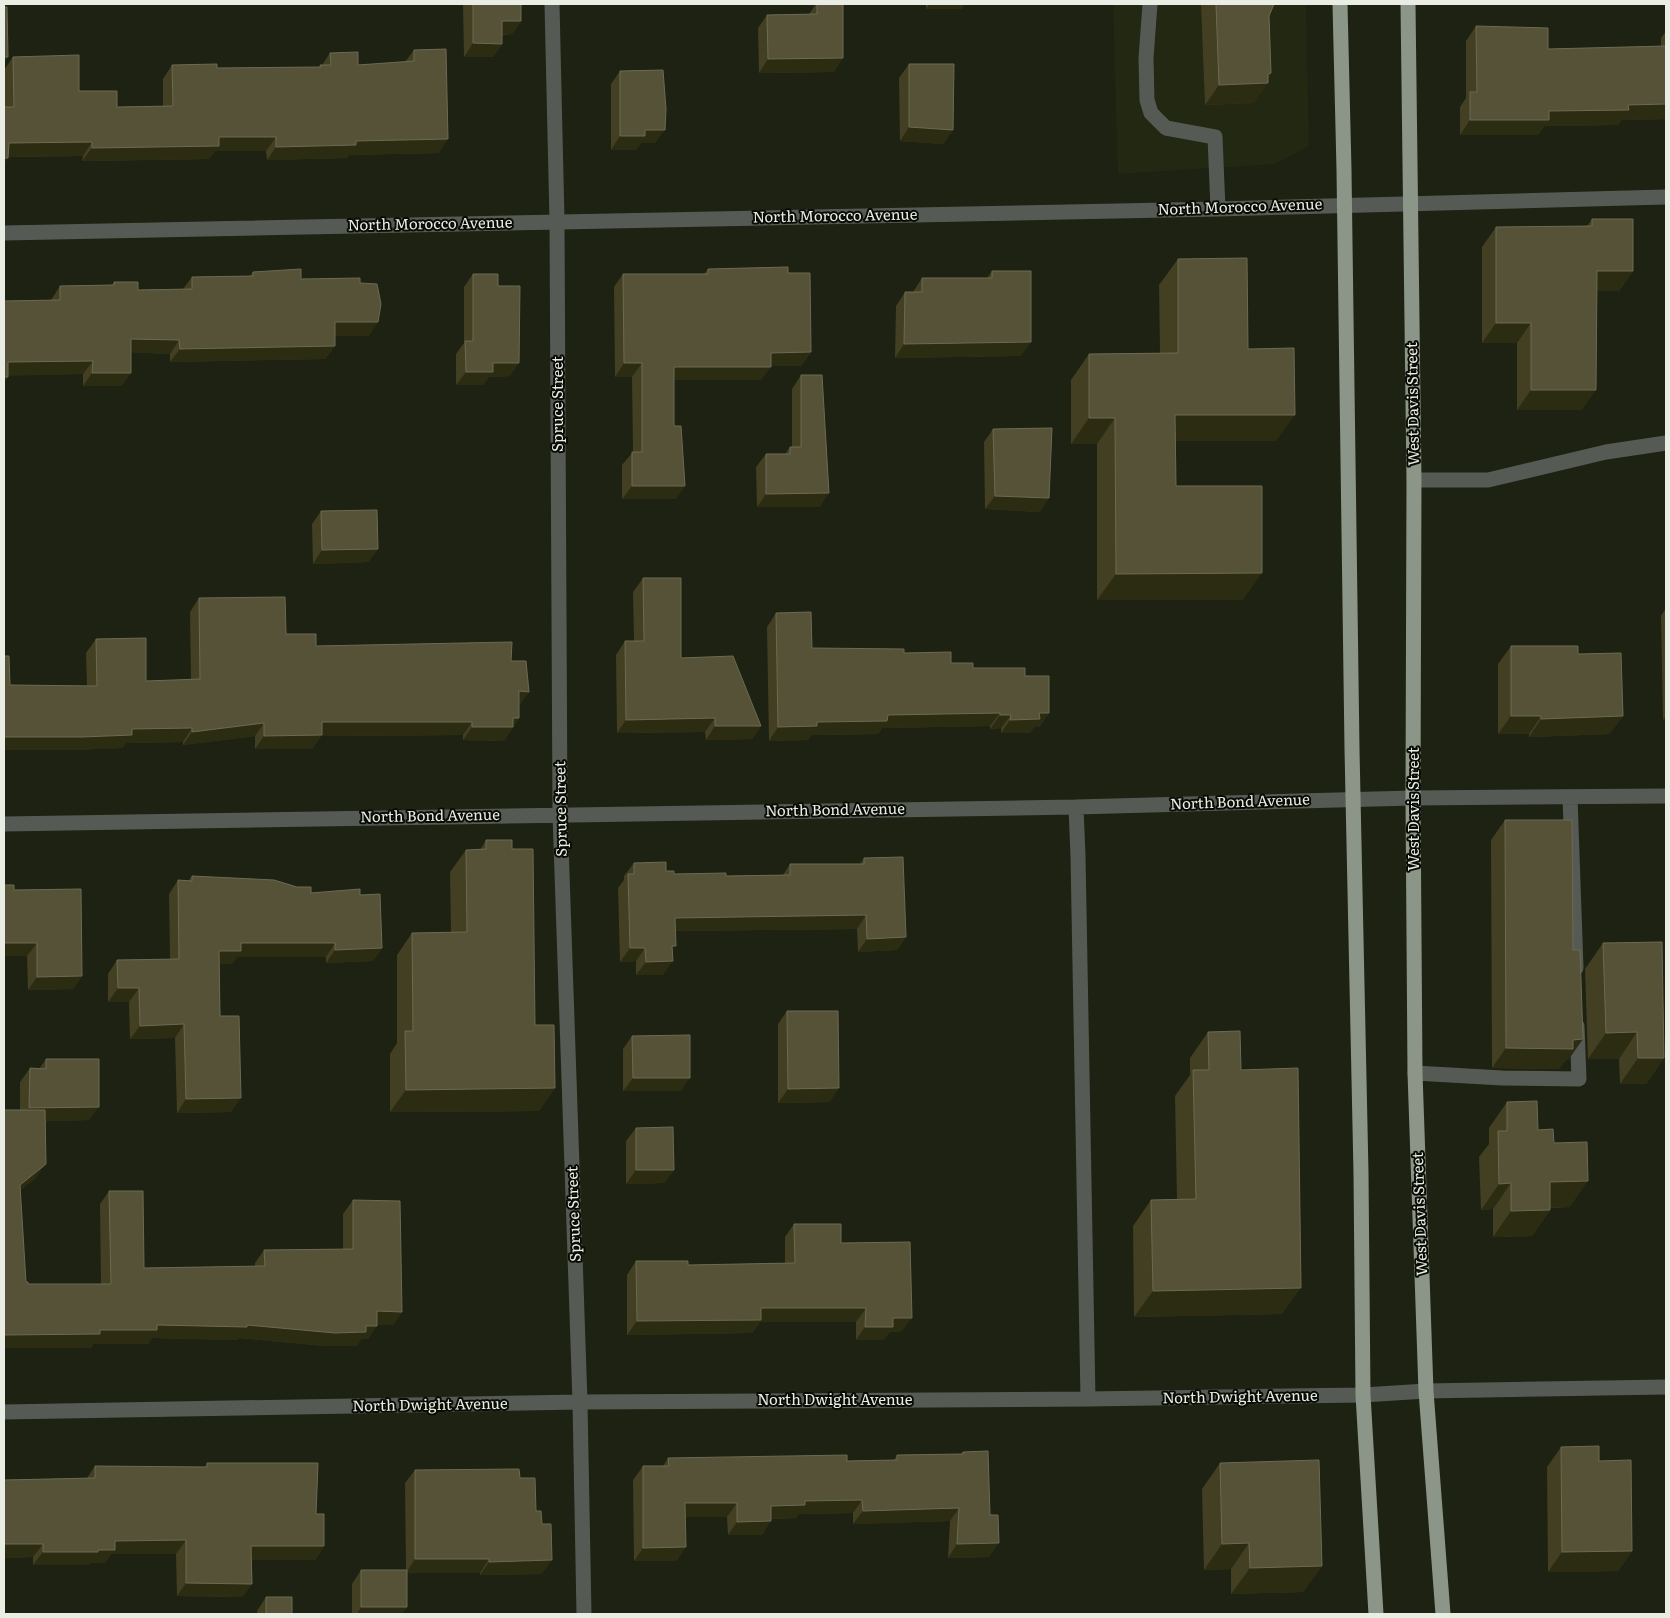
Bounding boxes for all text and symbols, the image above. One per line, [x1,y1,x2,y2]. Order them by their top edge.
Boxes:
street label: North Morocco Avenue [1157,191,1323,220]
street label: North Morocco Avenue [752,202,918,227]
street label: North Morocco Avenue [347,210,513,235]
street label: West Davis Street [1399,342,1424,466]
street label: Spruce Street [545,356,568,452]
street label: West Davis Street [1401,747,1424,871]
street label: Spruce Street [547,761,572,857]
street label: North Bond Avenue [1170,787,1310,814]
street label: North Bond Avenue [765,796,905,821]
street label: North Bond Avenue [360,802,500,827]
street label: West Davis Street [1405,1152,1432,1276]
street label: Spruce Street [559,1166,586,1262]
street label: North Dwight Avenue [1162,1383,1318,1408]
street label: North Dwight Avenue [757,1387,913,1410]
street label: North Dwight Avenue [352,1391,508,1416]

